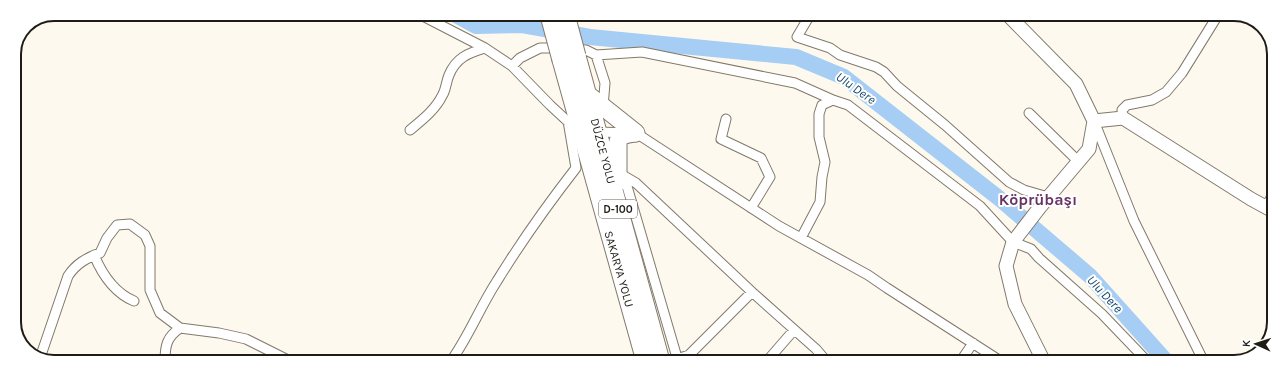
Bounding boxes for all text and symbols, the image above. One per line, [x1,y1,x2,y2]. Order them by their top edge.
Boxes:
water label: Ulu Dere [833,69,879,107]
street label: DÜZCE YOLU [588,117,618,185]
district label: Köprübaşı [999,190,1077,209]
road number: D-100 [599,200,637,218]
street label: SAKARYA YOLU [601,229,637,309]
water label: Ulu Dere [1084,272,1126,316]
north arrow [1236,324,1276,364]
text: K [1240,339,1253,347]

